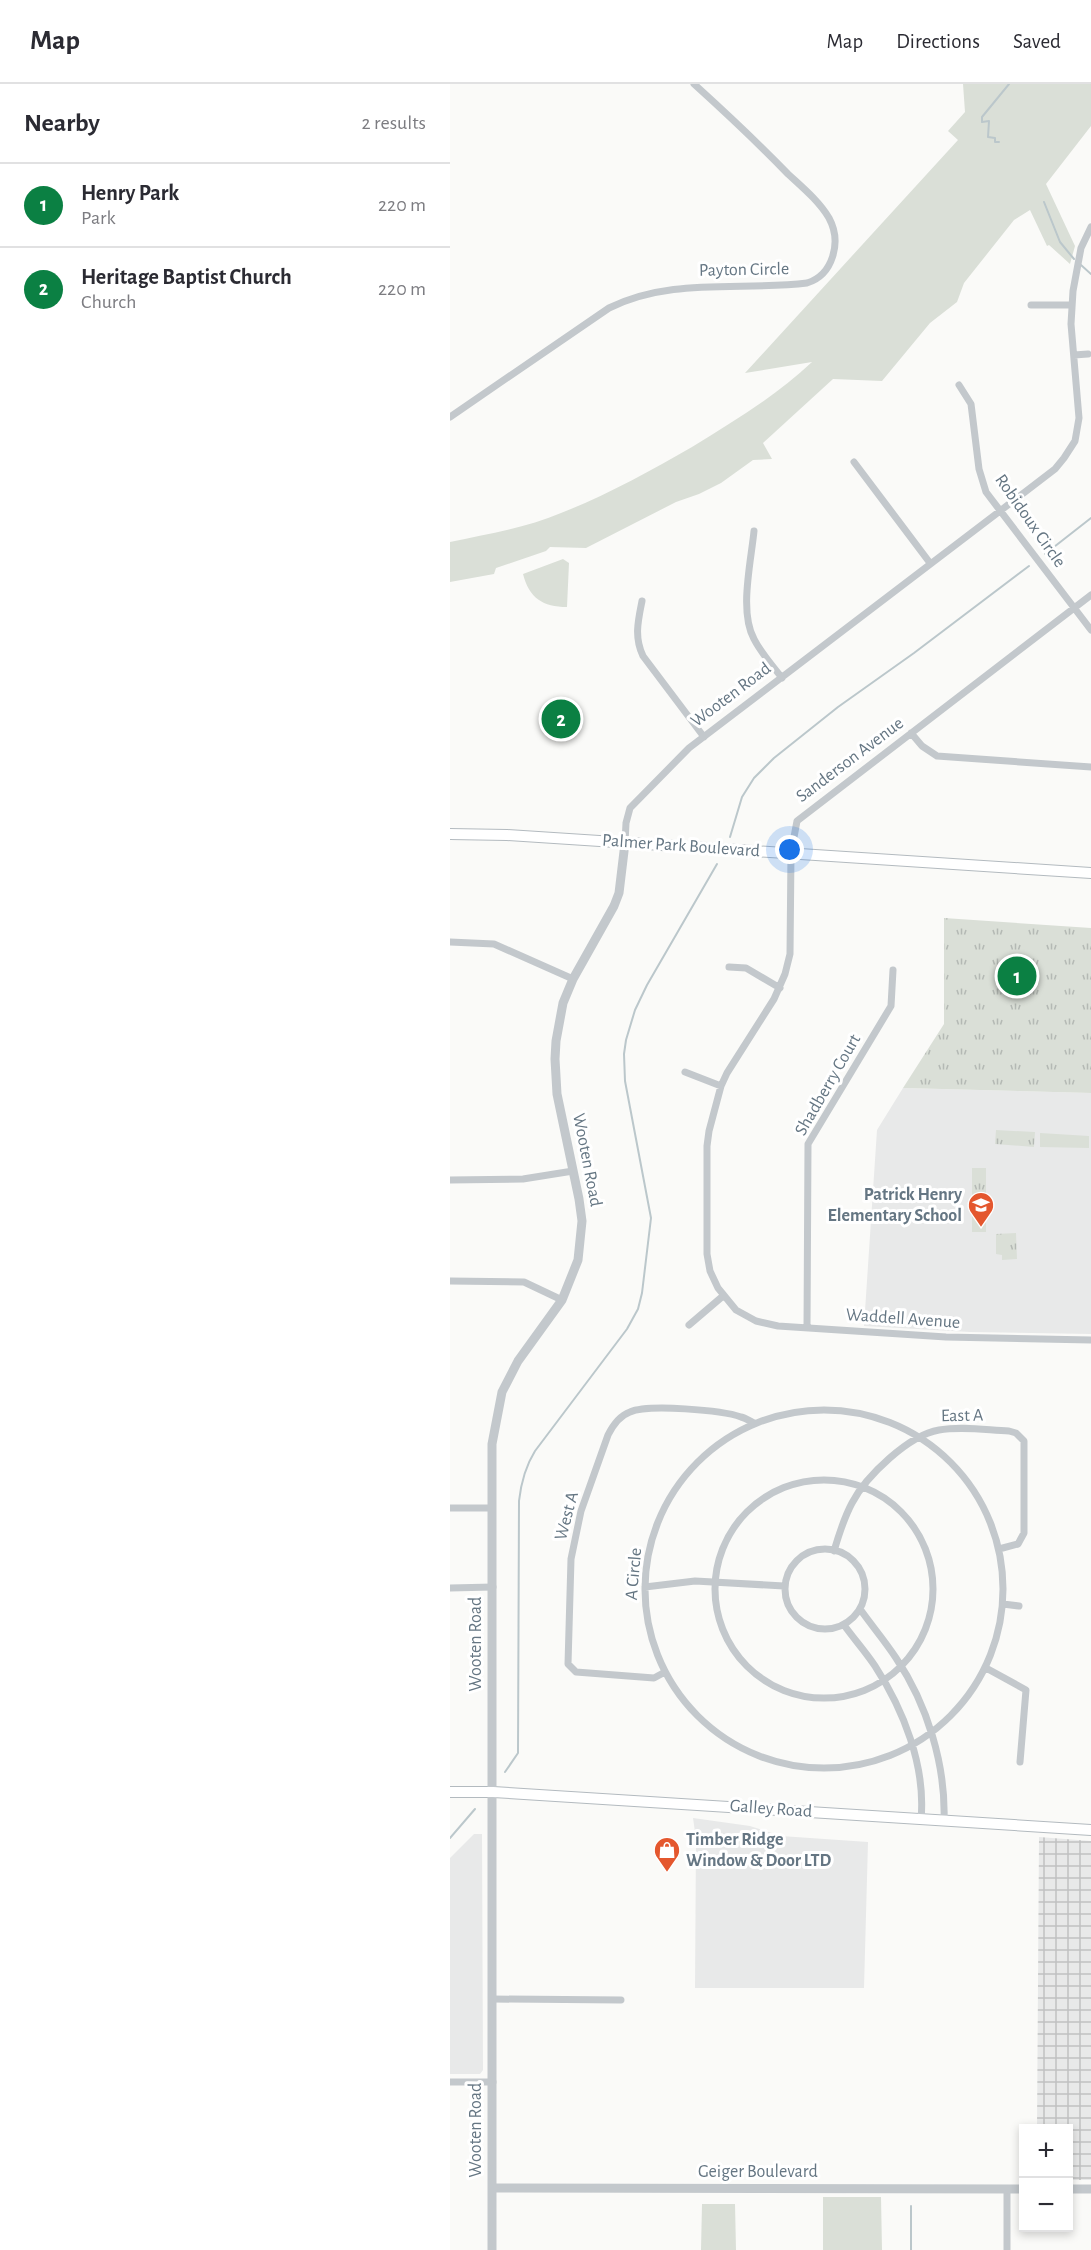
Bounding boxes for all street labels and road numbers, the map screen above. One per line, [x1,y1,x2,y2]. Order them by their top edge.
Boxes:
street label: Payton Circle [699,260,789,280]
street label: Robidoux Circle [991,471,1069,571]
street label: Wooten Road [688,659,774,731]
street label: Sanderson Avenue [793,714,907,806]
street label: Palmer Park Boulevard [602,832,760,860]
street label: Shadberry Court [792,1031,864,1139]
street label: Wooten Road [569,1112,605,1208]
street label: Waddell Avenue [845,1306,961,1332]
street label: East A [941,1407,984,1425]
street label: West A [552,1489,582,1542]
street label: A Circle [623,1547,645,1601]
street label: Wooten Road [467,1597,485,1691]
street label: Galley Road [729,1797,813,1821]
street label: Wooten Road [467,2083,485,2177]
street label: Geiger Boulevard [698,2163,818,2181]

